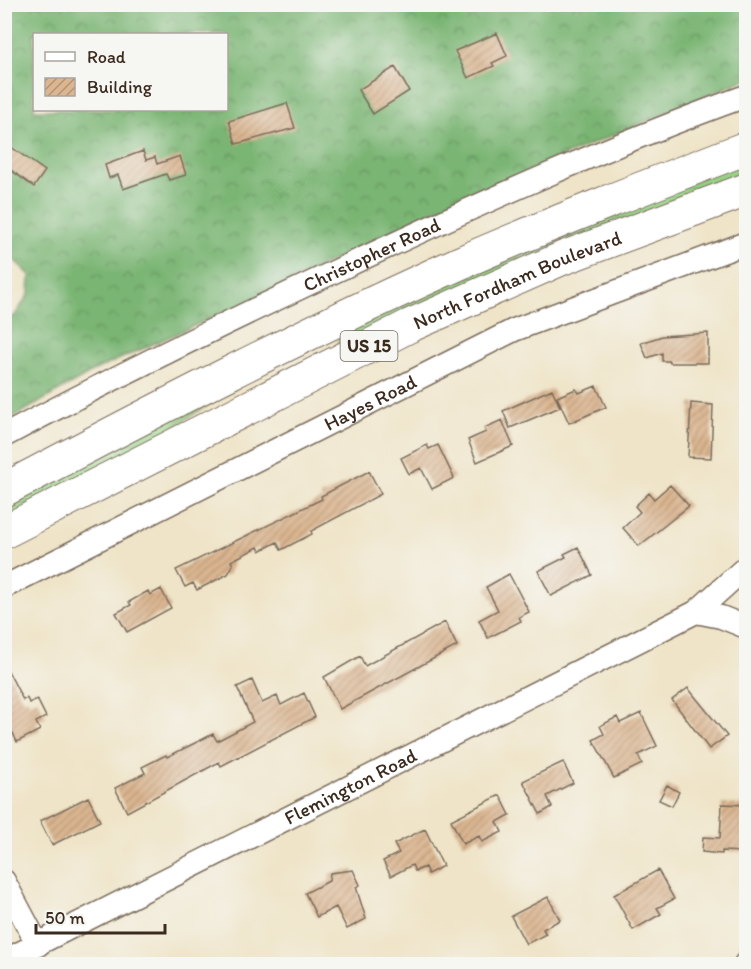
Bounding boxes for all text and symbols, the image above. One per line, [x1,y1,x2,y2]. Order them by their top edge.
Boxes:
legend [33,33,228,111]
text: Road [87,46,126,68]
text: Building [87,76,153,98]
street label: Christopher Road [299,212,444,297]
street label: North Fordham Boulevard [409,225,625,335]
road number: US 15 [340,331,398,361]
street label: Hayes Road [320,369,420,436]
street label: Flemington Road [280,743,421,830]
scale bar [36,897,165,935]
text: 50 m [45,907,85,929]

